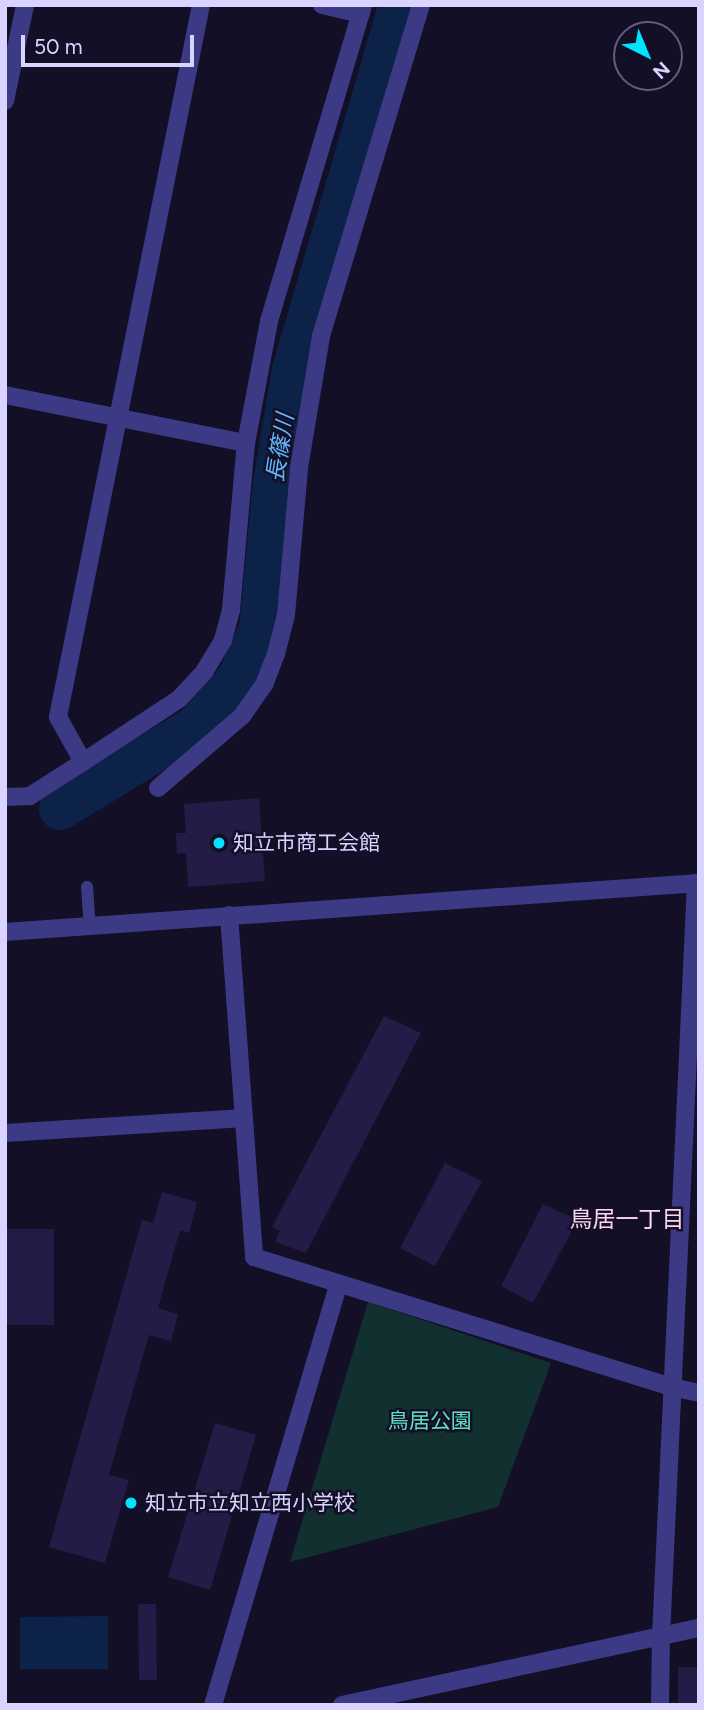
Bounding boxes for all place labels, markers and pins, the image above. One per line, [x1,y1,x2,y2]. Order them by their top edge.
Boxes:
place label: 知立市商工会館 [233,830,380,856]
marker: 知立市商工会館 [211,835,227,851]
place label: 知立市立知立西小学校 [145,1490,355,1516]
marker: 知立市立知立西小学校 [123,1495,139,1511]

